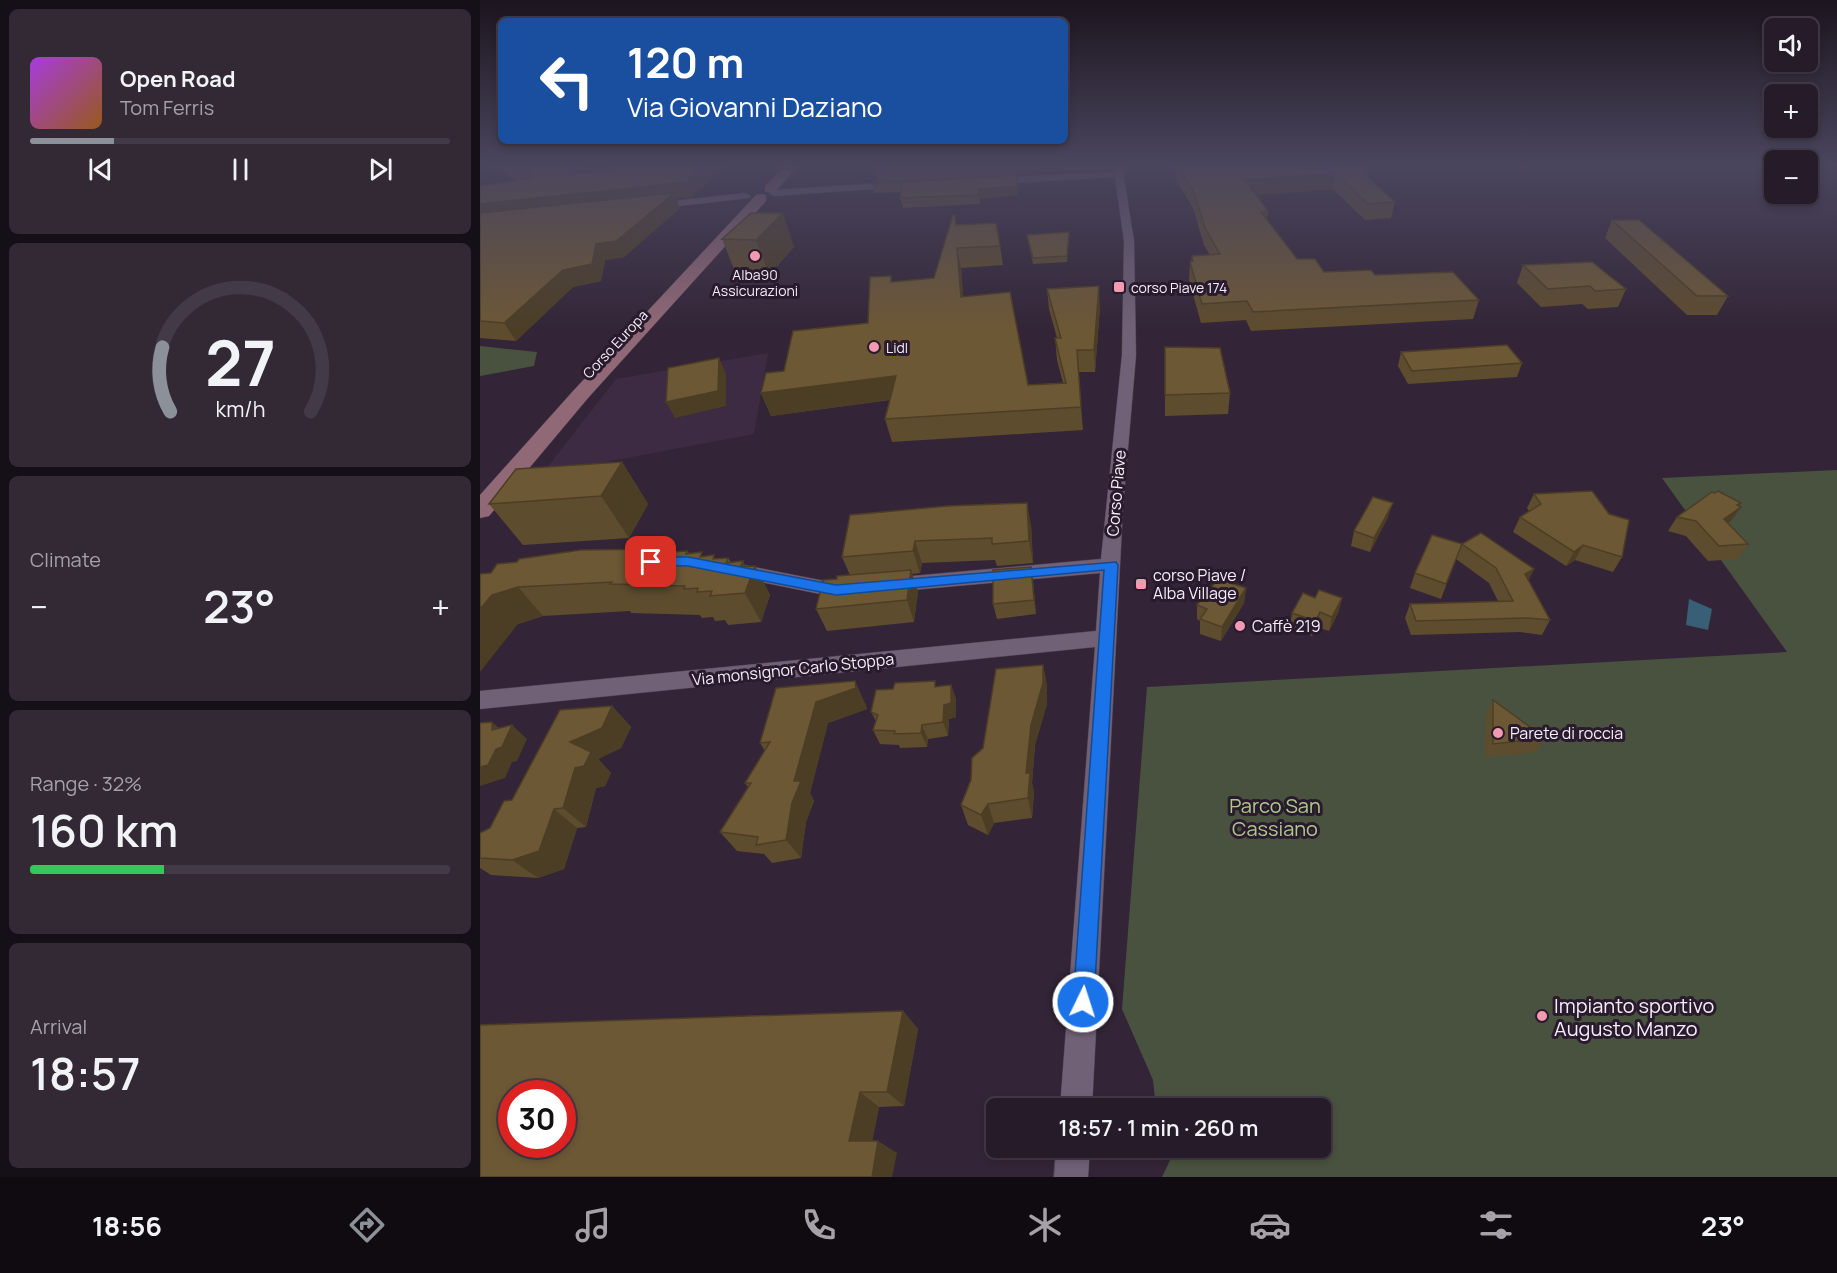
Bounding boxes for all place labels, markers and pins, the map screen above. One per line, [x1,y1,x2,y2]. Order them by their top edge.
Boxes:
marker: Alba90 Assicurazioni [748,249,762,263]
place label: Alba90 Assicurazioni [712,265,798,300]
place label: corso Piave 174 [1131,278,1227,297]
marker: corso Piave 174 [1112,280,1126,294]
place label: Lidl [886,338,908,357]
marker: Lidl [867,340,881,354]
pin [625,536,676,587]
place label: corso Piave / Alba Village [1153,564,1246,604]
marker: corso Piave / Alba Village [1134,577,1148,591]
place label: Caffè 219 [1252,615,1321,637]
marker: Caffè 219 [1233,619,1247,633]
place label: Parete di roccia [1510,722,1623,744]
marker: Parete di roccia [1491,726,1505,740]
place label: Impianto sportivo Augusto Manzo [1554,992,1714,1042]
marker: Impianto sportivo Augusto Manzo [1535,1009,1549,1023]

